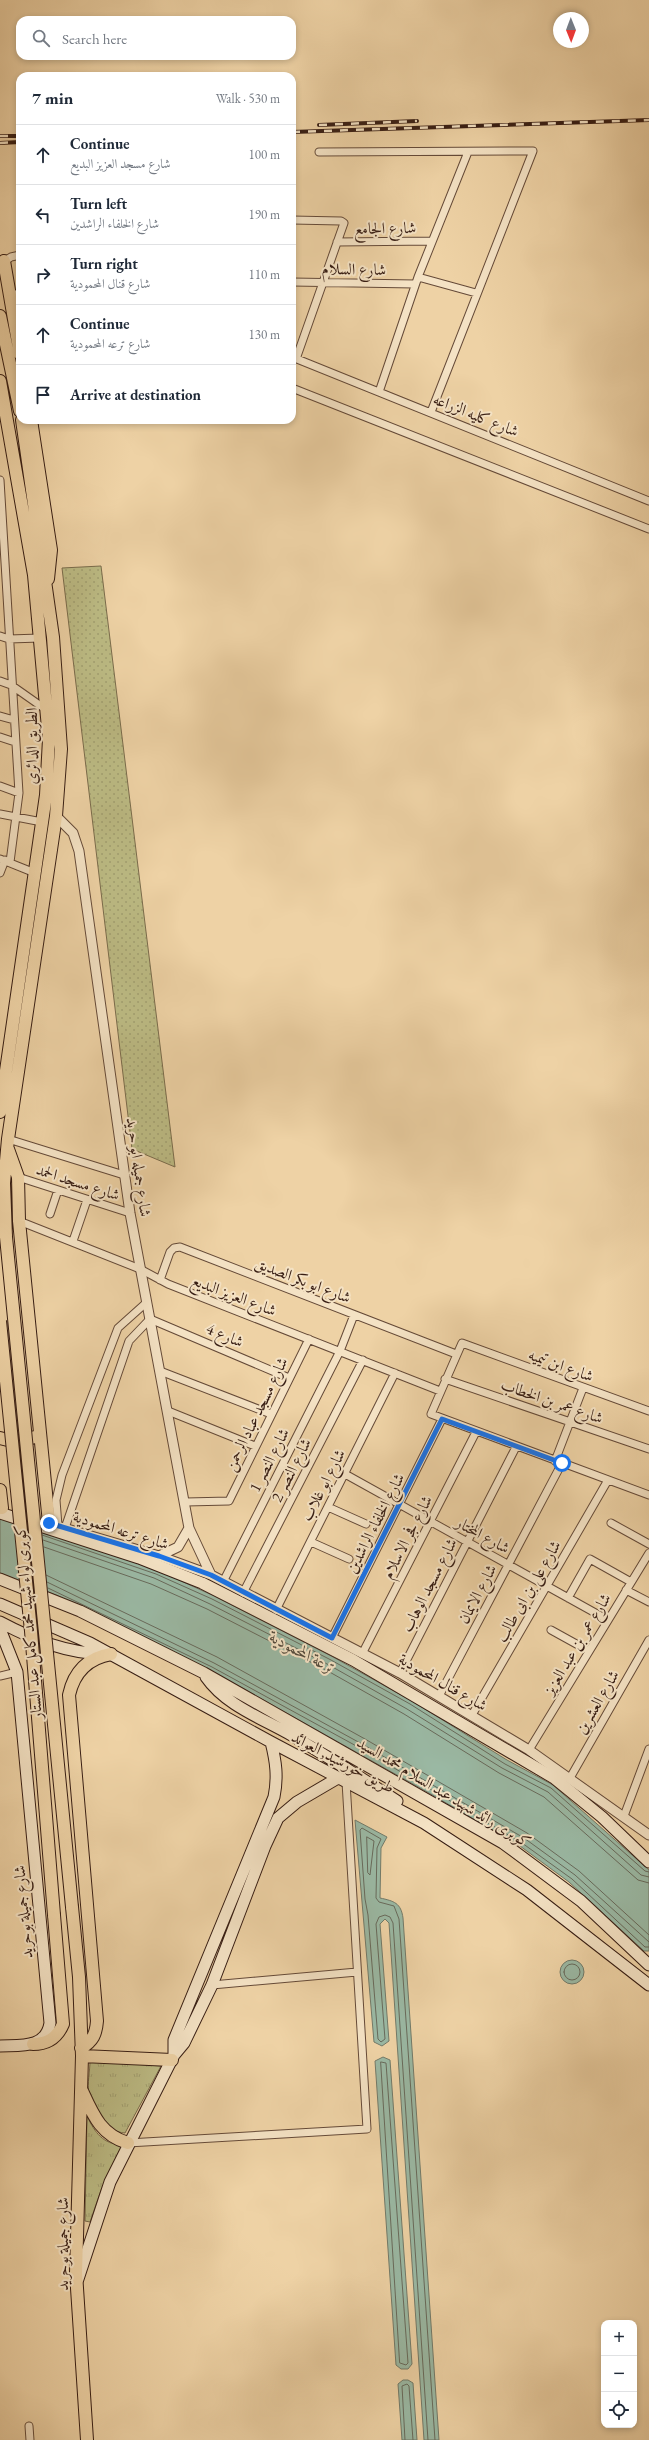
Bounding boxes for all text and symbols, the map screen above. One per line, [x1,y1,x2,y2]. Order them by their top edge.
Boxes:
north arrow [553,12,589,48]
search box [16,16,296,60]
icon: search [30,27,52,49]
text: Search here [62,29,127,48]
text: 7 min [32,87,73,109]
text: Walk · 530 m [216,90,280,107]
text: Continue [70,134,130,153]
icon: ahead [32,144,54,166]
text: 100 m [249,146,280,163]
text: شارع مسجد العزيز البديع [70,155,171,172]
text: Turn left [70,194,127,213]
icon: left [32,204,54,226]
text: 190 m [249,206,280,223]
text: شارع الخلفاء الراشدين [70,215,159,232]
street label: شارع الجامع [354,217,416,244]
text: Turn right [70,254,138,273]
street label: شارع السلام [321,258,386,284]
icon: right [32,264,54,286]
text: 110 m [249,266,280,283]
text: شارع قنال المحمودية [70,275,150,292]
text: Continue [70,314,130,333]
icon: ahead [32,324,54,346]
text: 130 m [249,326,280,343]
text: شارع ترعه المحمودية [70,335,150,352]
icon: arrive [32,384,54,406]
text: Arrive at destination [70,385,201,404]
street label: شارع كليه الزراعه [429,388,522,444]
street label: الطريق الدائري [21,707,44,785]
street label: شارع جميله ابو حريد [119,1116,156,1219]
street label: شارع مسجد الحمد [32,1159,123,1208]
street label: شارع ابو بكر الصديق [251,1252,354,1311]
street label: شارع العزيز البديع [187,1269,279,1325]
street label: شارع 4 [202,1318,247,1355]
street label: شارع ابن تيميه [525,1344,596,1389]
street label: شارع مسجد عباد الرحمن [219,1354,295,1476]
street label: شارع عمر بن الخطاب [497,1374,606,1431]
street label: شارع النصر 1 [244,1424,297,1497]
street label: شارع النصر 2 [266,1434,319,1507]
street label: شارع ابو غلاب [296,1445,353,1526]
route start [553,1454,571,1472]
street label: شارع الخلفاء الراشدين [341,1469,412,1578]
street label: شارع فجر الاسلام [377,1492,441,1584]
street label: شارع ترعه المحمودية [70,1505,171,1557]
street label: شارع المختار [449,1511,514,1561]
route end [40,1514,58,1532]
street label: كوبرى لواء شهيد محمد كامل عبد الستار [9,1524,48,1722]
street label: شارع مسجد الوهاب [396,1534,464,1637]
street label: شارع على بن ابى طالب [490,1536,568,1647]
street label: شارع الايمان [453,1561,504,1629]
street label: شارع عمر بن عبد العزيز [537,1589,618,1702]
water label: ترعة المحمودية [264,1624,340,1679]
street label: شارع قنال المحمودية [393,1648,491,1718]
street label: شارع العشرين [570,1666,626,1739]
street label: طريق خورشيد, العوائد [288,1726,398,1798]
street label: كوبرى رائد شهيد عبد السلام محمد السيد [351,1732,535,1856]
street label: شارع جميلة بوحريد [8,1864,41,1960]
street label: شارع جميلة بوحريد [52,2197,76,2291]
map controls [601,2320,637,2428]
button: + [601,2320,637,2356]
button: − [601,2356,637,2392]
button: locate [601,2392,637,2428]

